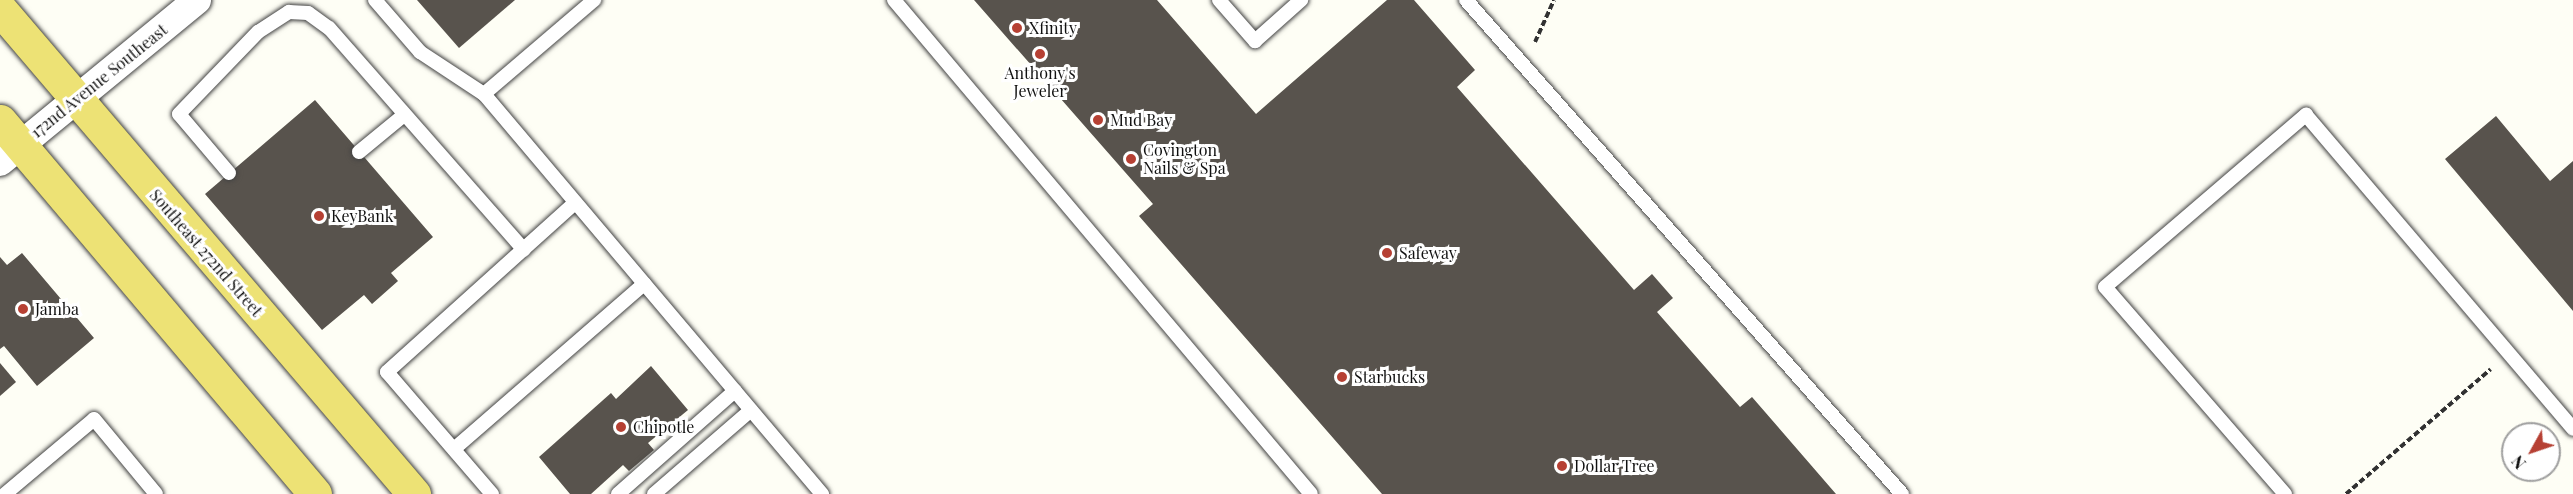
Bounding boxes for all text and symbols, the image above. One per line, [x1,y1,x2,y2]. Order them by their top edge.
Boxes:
place label: Xfinity [1029,18,1077,38]
street label: 172nd Avenue Southeast [27,20,171,142]
marker: Xfinity [1010,21,1024,35]
marker: Anthony's Jeweler [1033,47,1047,61]
place label: Anthony's Jeweler [1004,63,1076,101]
place label: Mud Bay [1110,110,1172,130]
marker: Mud Bay [1091,113,1105,127]
place label: Covington Nails & Spa [1143,140,1226,178]
marker: Covington Nails & Spa [1124,152,1138,166]
street label: Southeast 272nd Street [146,185,266,321]
place label: KeyBank [331,206,394,226]
marker: KeyBank [312,209,326,223]
place label: Safeway [1399,243,1457,263]
marker: Safeway [1380,246,1394,260]
place label: Jamba [35,299,79,319]
marker: Jamba [16,302,30,316]
place label: Starbucks [1354,367,1425,387]
marker: Starbucks [1335,370,1349,384]
place label: Chipotle [633,417,694,437]
marker: Chipotle [614,420,628,434]
north arrow [2501,422,2561,482]
text: N [2507,451,2530,474]
place label: Dollar Tree [1574,456,1655,476]
marker: Dollar Tree [1555,459,1569,473]

